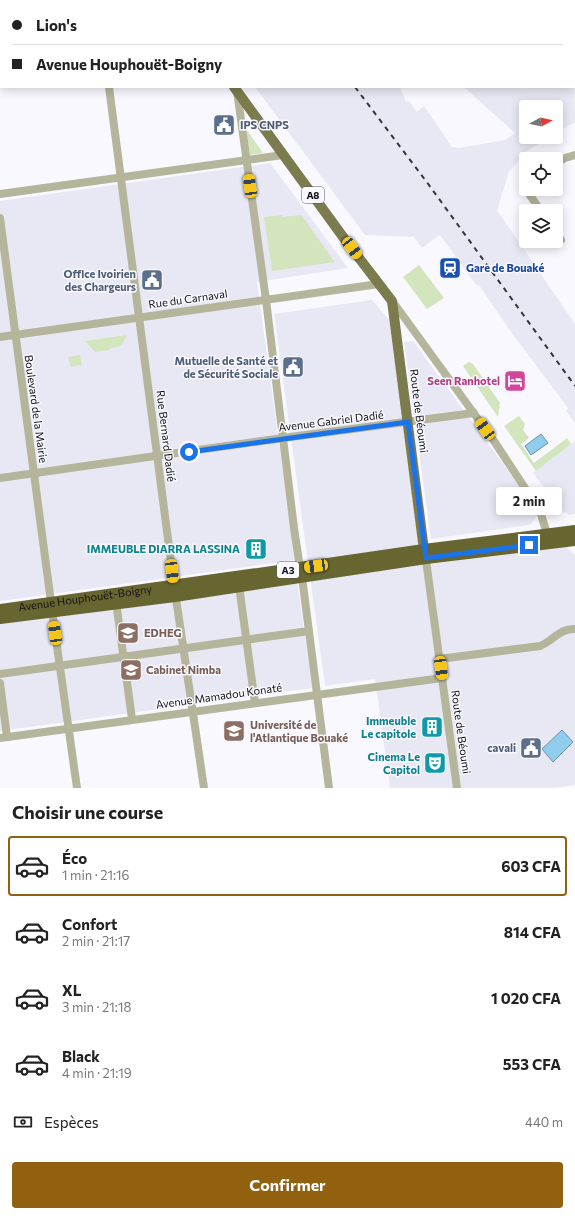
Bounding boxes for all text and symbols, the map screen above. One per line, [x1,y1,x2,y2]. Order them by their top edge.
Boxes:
text: Lion's [36,16,77,34]
text: Avenue Houphouët-Boigny [36,55,222,73]
north arrow [519,100,563,144]
map controls [519,100,563,248]
public building icon: IPS CNPS [211,112,237,138]
place label: IPS CNPS [240,118,289,131]
button: locate [519,152,563,196]
car [242,173,258,199]
road number: A8 [302,187,324,203]
button: layers [519,204,563,248]
car [340,235,364,261]
station icon: Gare de Bouaké [437,255,463,281]
place label: Gare de Bouaké [466,261,544,274]
place label: Office Ivoirien des Chargeurs [63,267,136,293]
public building icon: Office Ivoirien des Chargeurs [139,267,165,293]
street label: Rue du Carnaval [148,287,228,310]
street label: Boulevard de la Mairie [22,354,51,464]
place label: Mutuelle de Santé et de Sécurité Sociale [175,354,278,380]
public building icon: Mutuelle de Santé et de Sécurité Sociale [280,354,306,380]
street label: Route de Béoumi [408,368,431,454]
hotel icon: Seen Ranhotel [502,368,528,394]
place label: Seen Ranhotel [427,374,500,387]
street label: Rue Bernard Dadié [154,389,179,483]
street label: Avenue Gabriel Dadié [278,408,384,433]
car [473,416,497,442]
route start [180,443,198,461]
callout: 2 min [496,487,562,515]
text: 2 min [513,493,545,509]
building icon: IMMEUBLE DIARRA LASSINA [243,536,269,562]
route end [520,536,538,554]
place label: IMMEUBLE DIARRA LASSINA [87,542,240,555]
car [165,558,179,584]
car [303,558,329,574]
road number: A3 [277,562,299,578]
street label: Avenue Houphouët-Boigny [18,582,153,613]
car [47,620,63,646]
school or university icon: EDHEG [115,620,141,646]
place label: EDHEG [144,626,181,639]
car [433,655,449,681]
school or university icon: Cabinet Nimba [118,657,144,683]
place label: Cabinet Nimba [146,663,221,676]
street label: Avenue Mamadou Konaté [155,680,283,711]
street label: Route de Béoumi [449,689,474,775]
place label: Immeuble Le capitole [361,714,416,740]
building icon: Immeuble Le capitole [419,714,445,740]
school or university icon: Université de l'Atlantique Bouaké [221,718,247,744]
place label: Université de l'Atlantique Bouaké [250,718,348,744]
public building icon: cavali [518,735,544,761]
place label: cavali [487,741,516,754]
place label: Cinema Le Capitol [368,750,420,776]
theatre icon: Cinema Le Capitol [422,750,448,776]
text: Choisir une course [12,801,163,823]
icon: car [14,848,50,884]
text: Éco [62,849,87,867]
text: 603 CFA [501,857,561,875]
text: 1 min · 21:16 [62,867,130,883]
icon: car [14,914,50,950]
text: Confort [62,915,117,933]
text: 814 CFA [504,923,561,941]
text: 2 min · 21:17 [62,933,130,949]
icon: car [14,980,50,1016]
text: XL [62,981,81,999]
text: 1 020 CFA [491,989,561,1007]
text: 3 min · 21:18 [62,999,131,1015]
icon: car [14,1046,50,1082]
text: Black [62,1047,100,1065]
text: 553 CFA [503,1055,561,1073]
text: 4 min · 21:19 [62,1065,132,1081]
icon: cash [12,1111,34,1133]
text: Espèces [44,1113,99,1131]
text: 440 m [525,1114,563,1130]
button: Confirmer [12,1162,563,1208]

